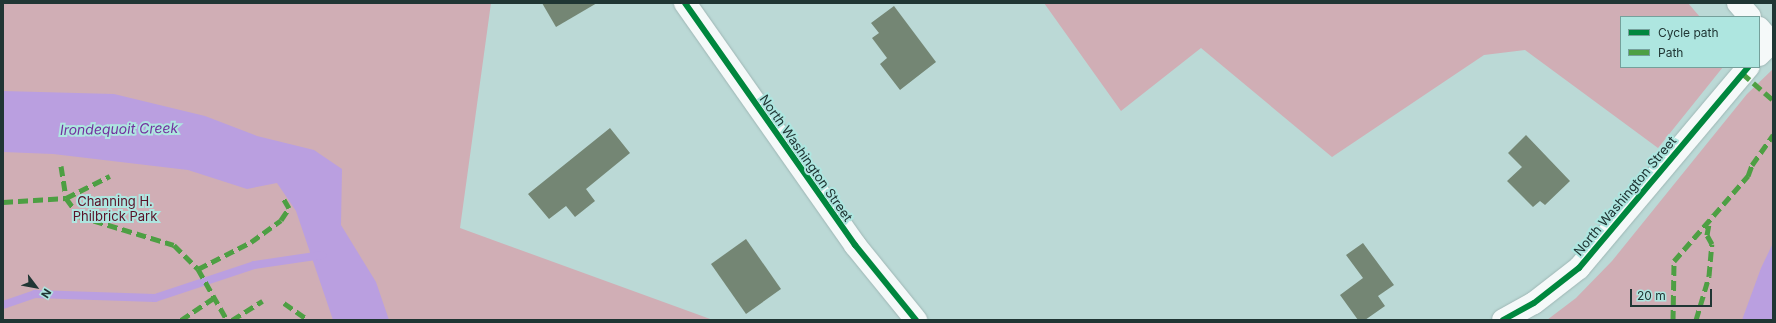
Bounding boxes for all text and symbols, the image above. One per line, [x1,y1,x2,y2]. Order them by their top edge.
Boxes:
legend [1620,16,1760,68]
text: Cycle path [1658,25,1719,40]
text: Path [1658,45,1683,60]
street label: North Washington Street [756,92,856,224]
water label: Irondequoit Creek [60,120,178,138]
street label: North Washington Street [1570,133,1680,259]
park label: Channing H. Philbrick Park [73,194,157,225]
north arrow [16,267,56,307]
scale bar [1632,281,1714,307]
text: N [38,286,54,301]
text: 20 m [1637,288,1666,303]

